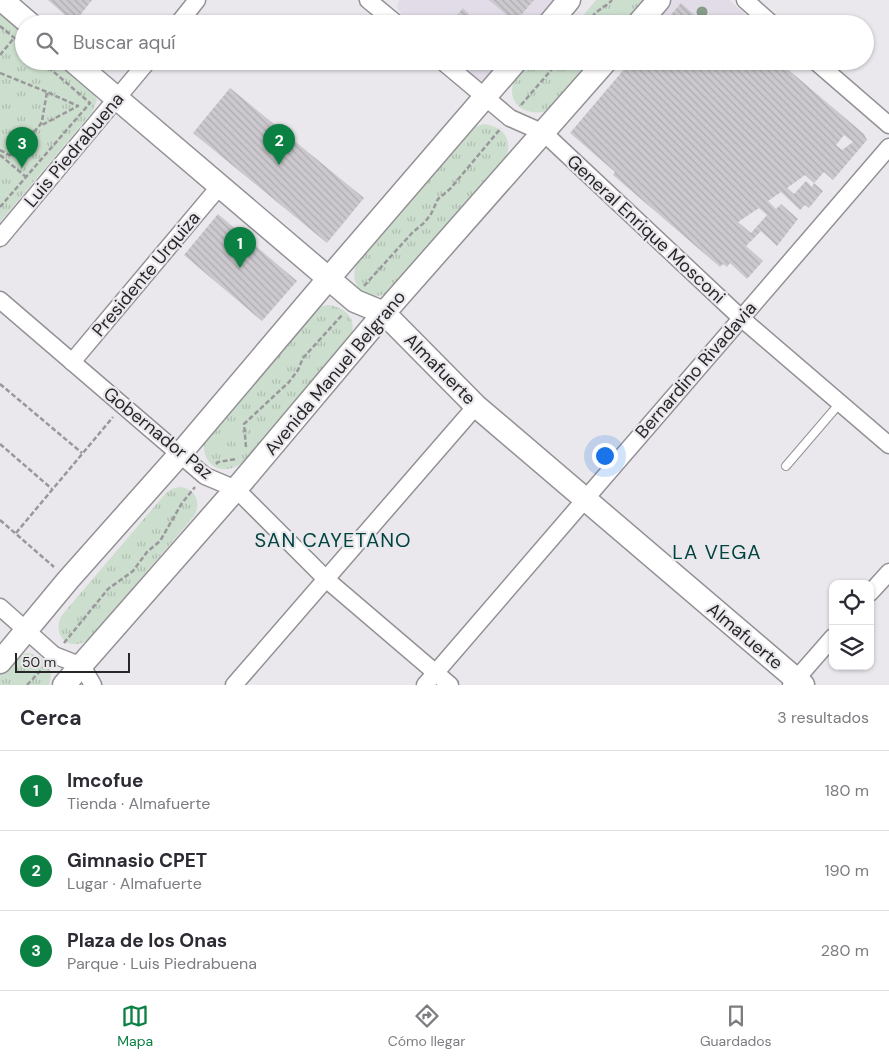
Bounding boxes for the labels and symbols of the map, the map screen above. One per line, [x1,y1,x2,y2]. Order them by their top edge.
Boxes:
street label: Luis Piedrabuena [19,88,129,212]
pin: 2 [263,124,295,165]
pin: 3 [6,127,38,168]
street label: General Enrique Mosconi [562,149,730,309]
street label: Presidente Urquiza [87,207,205,341]
pin: 1 [224,227,256,268]
street label: Avenida Manuel Belgrano [259,286,411,460]
street label: Bernardino Rivadavia [630,297,762,443]
street label: Almafuerte [399,328,481,410]
street label: Gobernador Paz [98,381,218,485]
your location [592,443,618,469]
district label: SAN CAYETANO [255,527,411,553]
district label: LA VEGA [672,539,762,565]
street label: Almafuerte [702,597,788,675]
scale bar [15,650,130,673]

